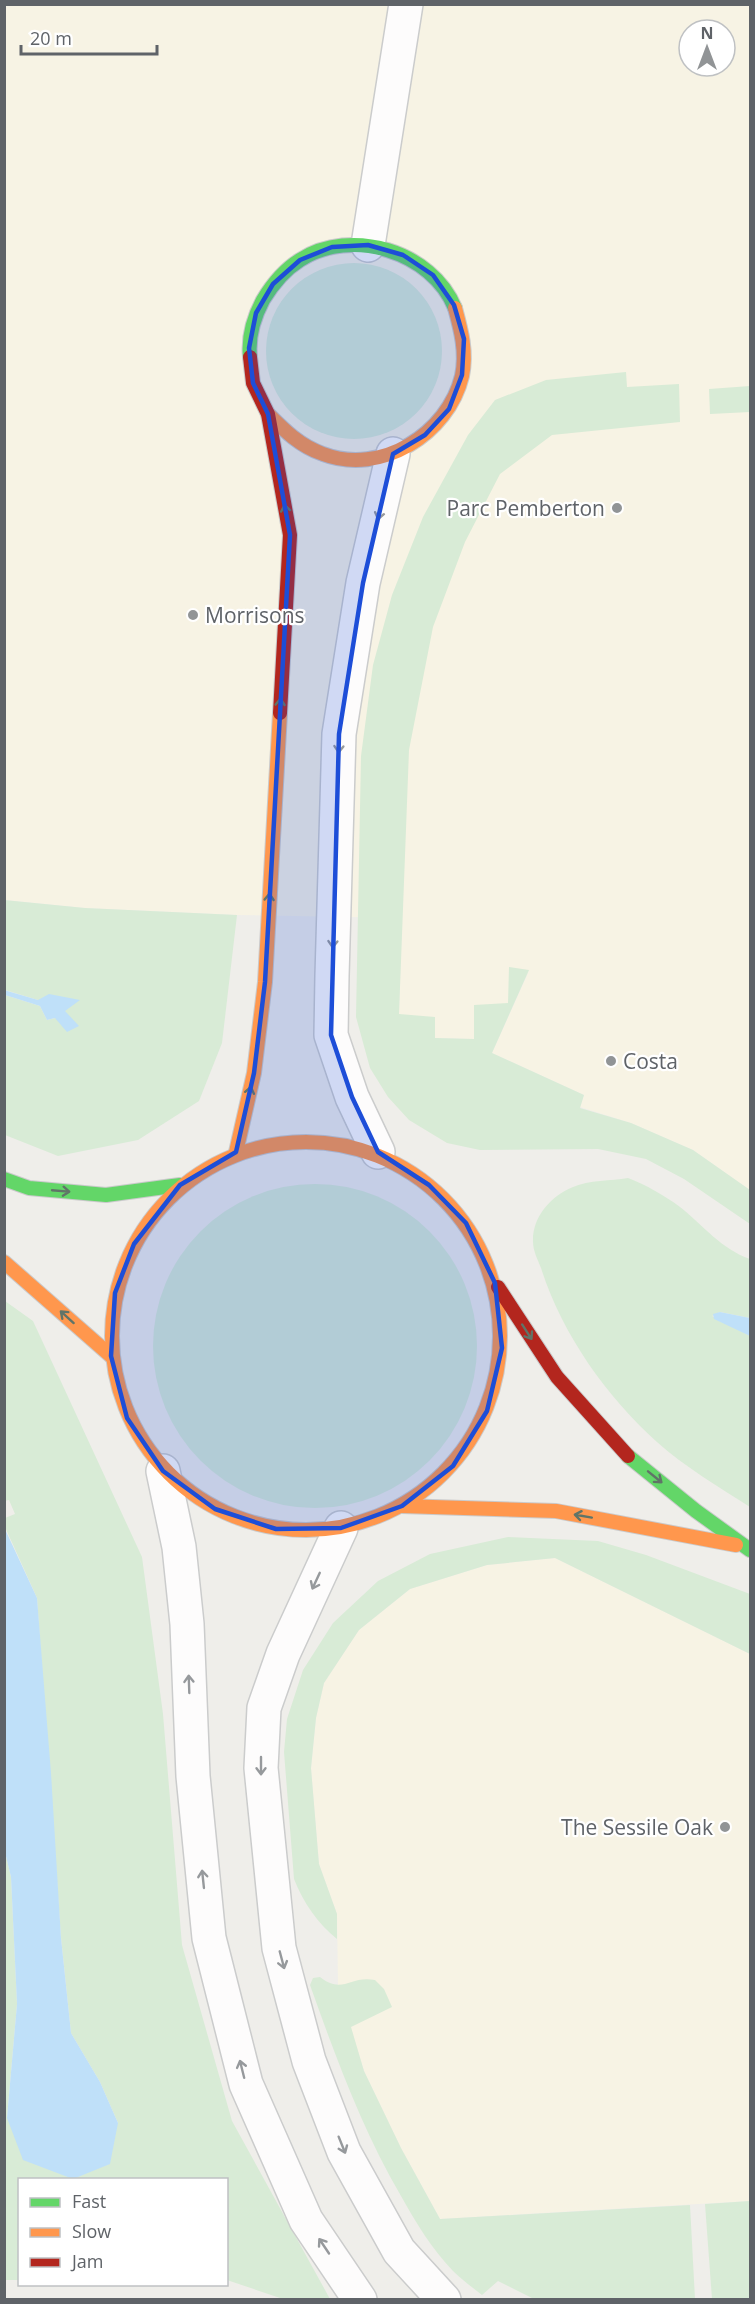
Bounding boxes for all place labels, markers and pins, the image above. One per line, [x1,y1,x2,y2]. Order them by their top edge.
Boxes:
place label: Parc Pemberton [447,494,605,522]
marker: Parc Pemberton [610,501,624,515]
place label: Morrisons [205,601,305,629]
marker: Morrisons [186,608,200,622]
place label: Costa [623,1047,678,1075]
marker: Costa [604,1054,618,1068]
place label: The Sessile Oak [561,1813,713,1841]
marker: The Sessile Oak [718,1820,732,1834]

